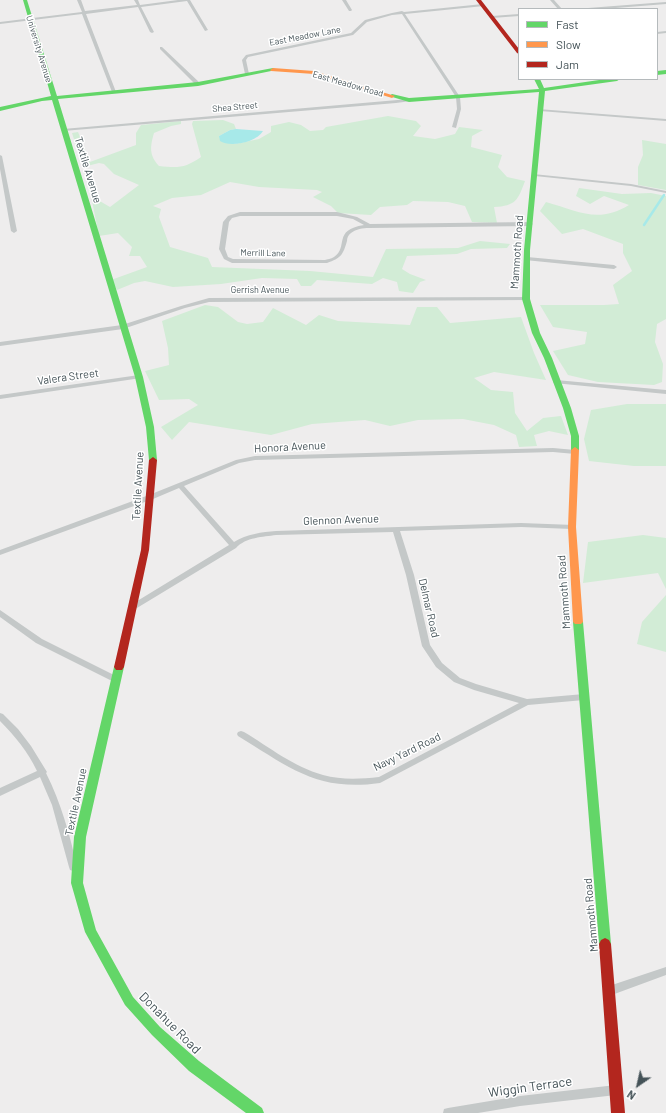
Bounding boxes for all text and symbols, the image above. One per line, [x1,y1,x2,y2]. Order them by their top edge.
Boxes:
legend [518,8,658,80]
street label: University Avenue [24,14,54,84]
text: Fast [556,17,579,31]
street label: East Meadow Lane [268,24,342,48]
text: Slow [556,37,581,51]
text: Jam [556,57,579,71]
street label: East Meadow Road [311,69,385,99]
street label: Shea Street [212,100,258,114]
street label: Textile Avenue [72,135,104,205]
street label: Mammoth Road [508,215,526,289]
street label: Merrill Lane [240,247,286,259]
street label: Gerrish Avenue [231,285,289,295]
street label: Valera Street [36,366,100,388]
street label: Honora Avenue [254,439,326,455]
street label: Textile Avenue [130,451,146,521]
street label: Glennon Avenue [303,512,379,528]
street label: Mammoth Road [555,555,573,629]
street label: Delmar Road [416,577,442,639]
street label: Navy Yard Road [371,730,443,774]
street label: Textile Avenue [62,767,90,837]
street label: Mammoth Road [581,878,601,952]
street label: Donahue Road [136,989,204,1057]
north arrow [618,1065,658,1105]
street label: Wiggin Terrace [487,1073,573,1101]
text: N [624,1088,638,1103]

